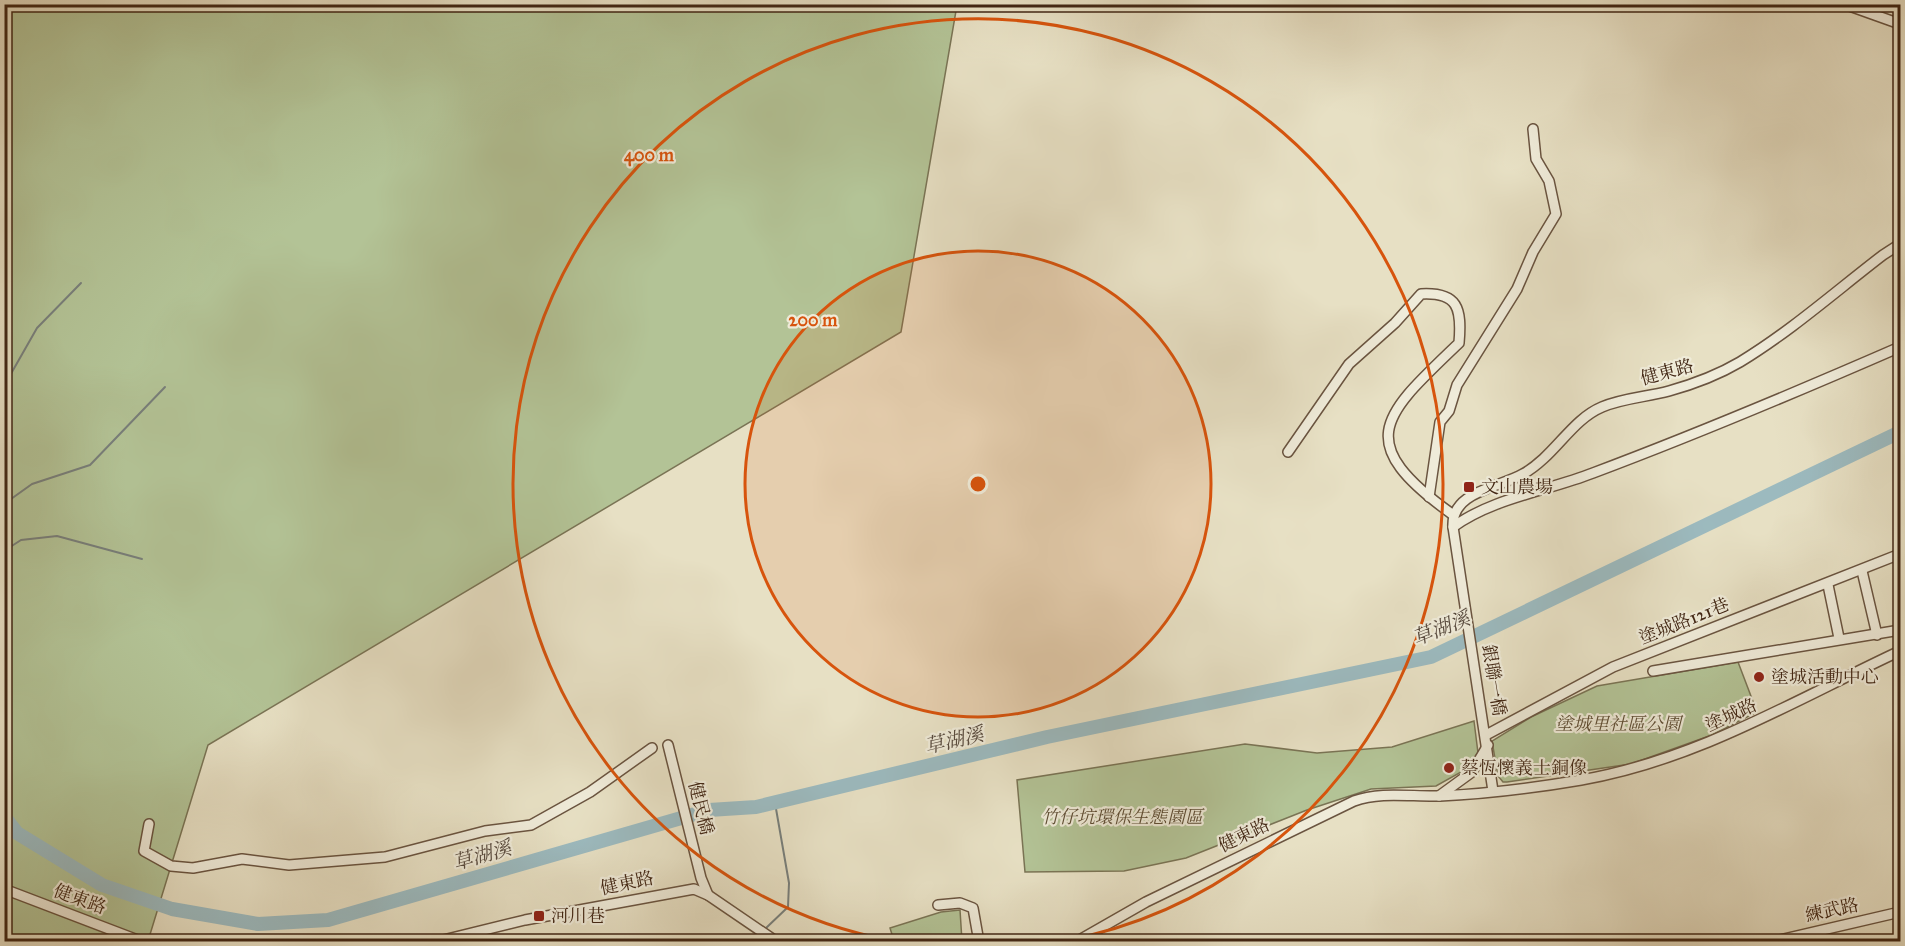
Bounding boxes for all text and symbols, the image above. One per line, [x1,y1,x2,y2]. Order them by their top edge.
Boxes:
text: 400 m [624,144,675,167]
text: 200 m [789,309,838,331]
street label: 健東路 [1638,354,1696,390]
centre of rings [968,474,988,494]
place label: 文山農場 [1481,476,1553,498]
marker: 文山農場 [1462,480,1476,494]
street label: 塗城路121巷 [1636,593,1732,649]
water label: 草湖溪 [1409,605,1475,650]
street label: 銀聯一橋 [1478,643,1510,717]
place label: 塗城活動中心 [1771,666,1879,688]
marker: 塗城活動中心 [1752,670,1766,684]
street label: 塗城路 [1702,694,1760,736]
park label: 塗城里社區公園 [1555,713,1684,735]
water label: 草湖溪 [922,721,988,758]
place label: 蔡恆懷義士銅像 [1461,757,1587,779]
marker: 蔡恆懷義士銅像 [1442,761,1456,775]
street label: 健民橋 [684,779,718,837]
park label: 竹仔坑環保生態園區 [1041,806,1205,828]
street label: 健東路 [1215,813,1273,857]
water label: 草湖溪 [450,835,516,875]
street label: 健東路 [598,867,656,899]
street label: 健東路 [51,879,109,919]
street label: 練武路 [1803,894,1861,926]
place label: 河川巷 [551,905,605,927]
marker: 河川巷 [532,909,546,923]

